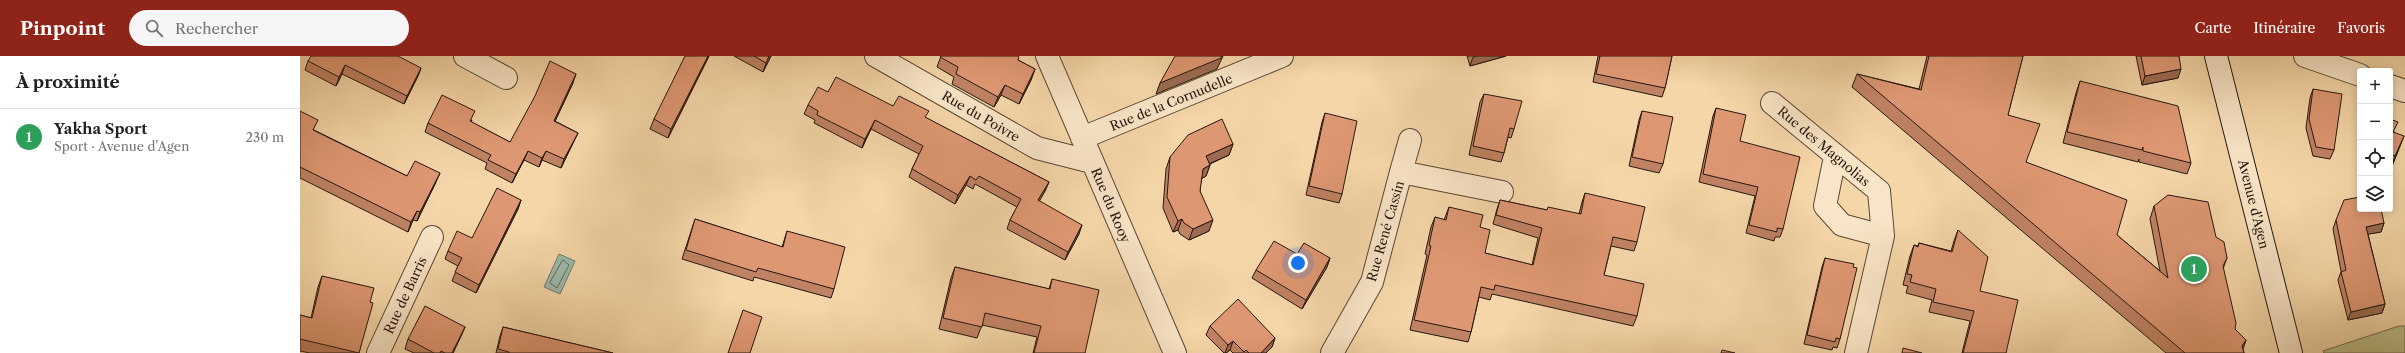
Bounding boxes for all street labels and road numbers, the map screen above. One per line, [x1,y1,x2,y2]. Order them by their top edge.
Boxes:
street label: Rue de la Cornudelle [1107,70,1235,134]
street label: Rue du Poivre [939,87,1023,145]
street label: Rue des Magnolias [1775,103,1874,190]
street label: Avenue d'Agen [2235,157,2273,250]
street label: Rue du Rooy [1088,165,1134,246]
street label: Rue René Cassin [1363,179,1407,283]
street label: Rue de Barris [380,254,430,336]

